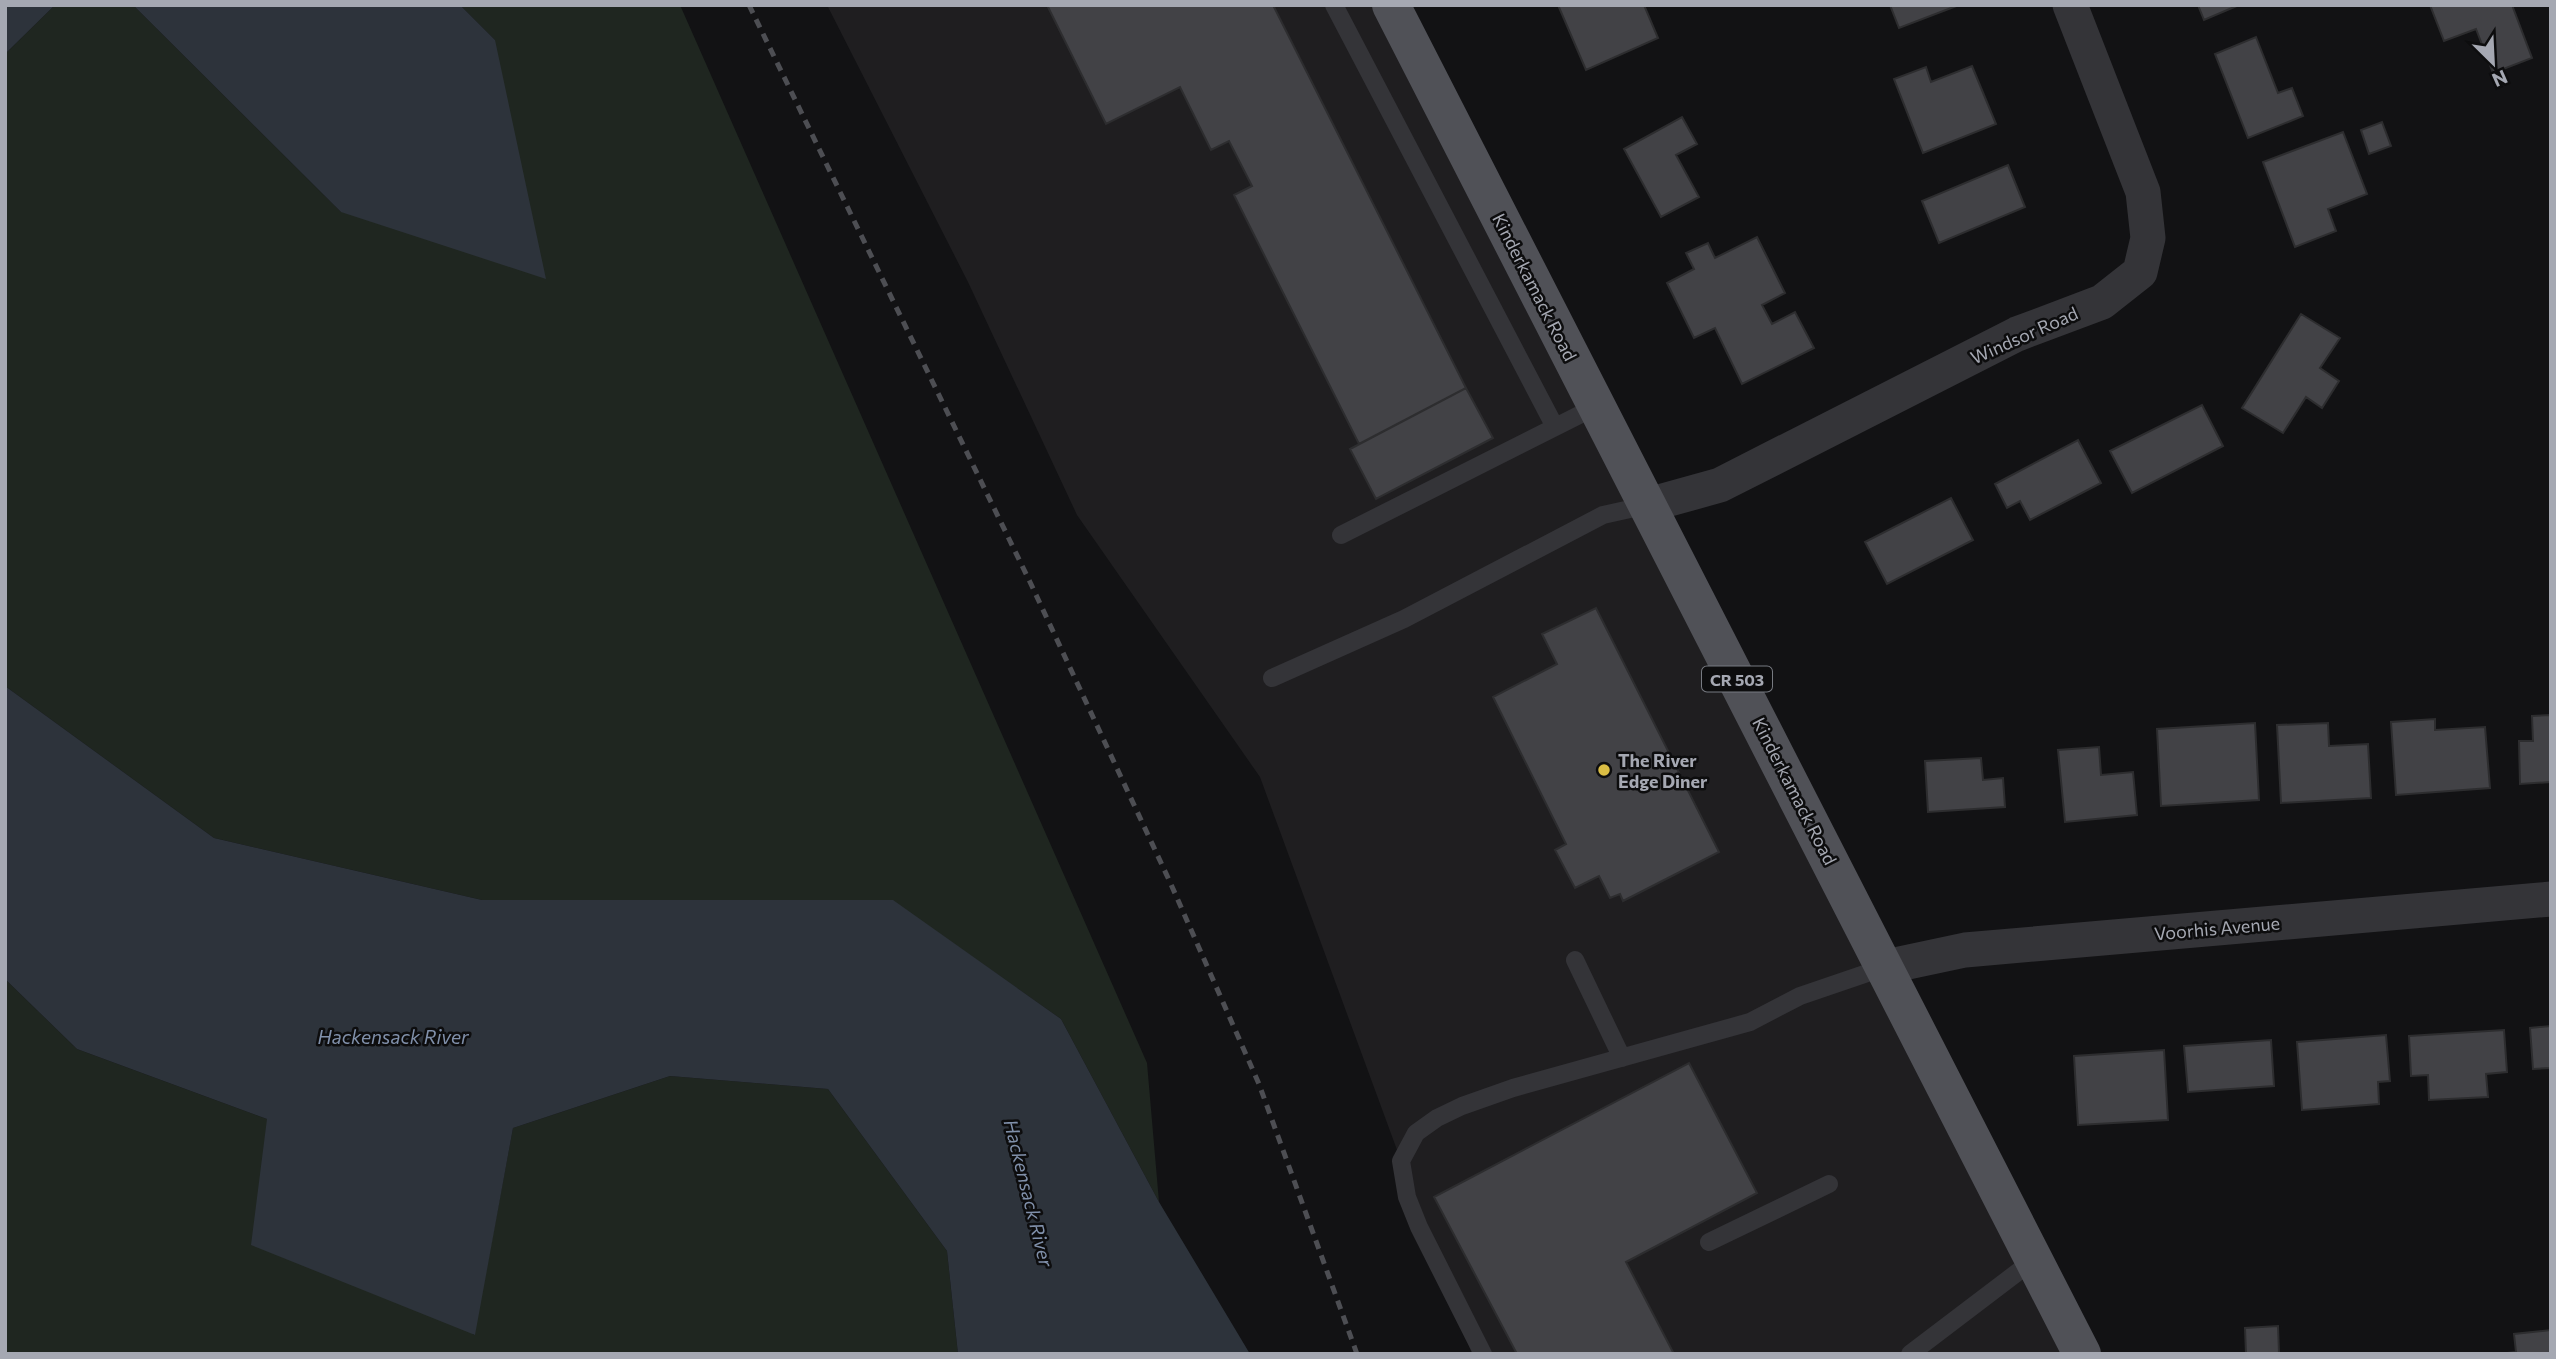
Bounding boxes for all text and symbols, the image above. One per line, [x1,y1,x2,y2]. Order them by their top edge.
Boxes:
north arrow [2458,28,2528,98]
text: N [2489,66,2511,92]
street label: Kinderkamack Road [1488,210,1582,364]
street label: Windsor Road [1967,301,2081,369]
road number: CR 503 [1702,666,1772,692]
street label: Kinderkamack Road [1748,714,1842,868]
place label: The River Edge Diner [1618,749,1708,792]
marker: The River Edge Diner [1596,762,1612,778]
street label: Voorhis Avenue [2153,912,2281,944]
water label: Hackensack River [317,1025,470,1048]
water label: Hackensack River [1000,1117,1059,1270]

